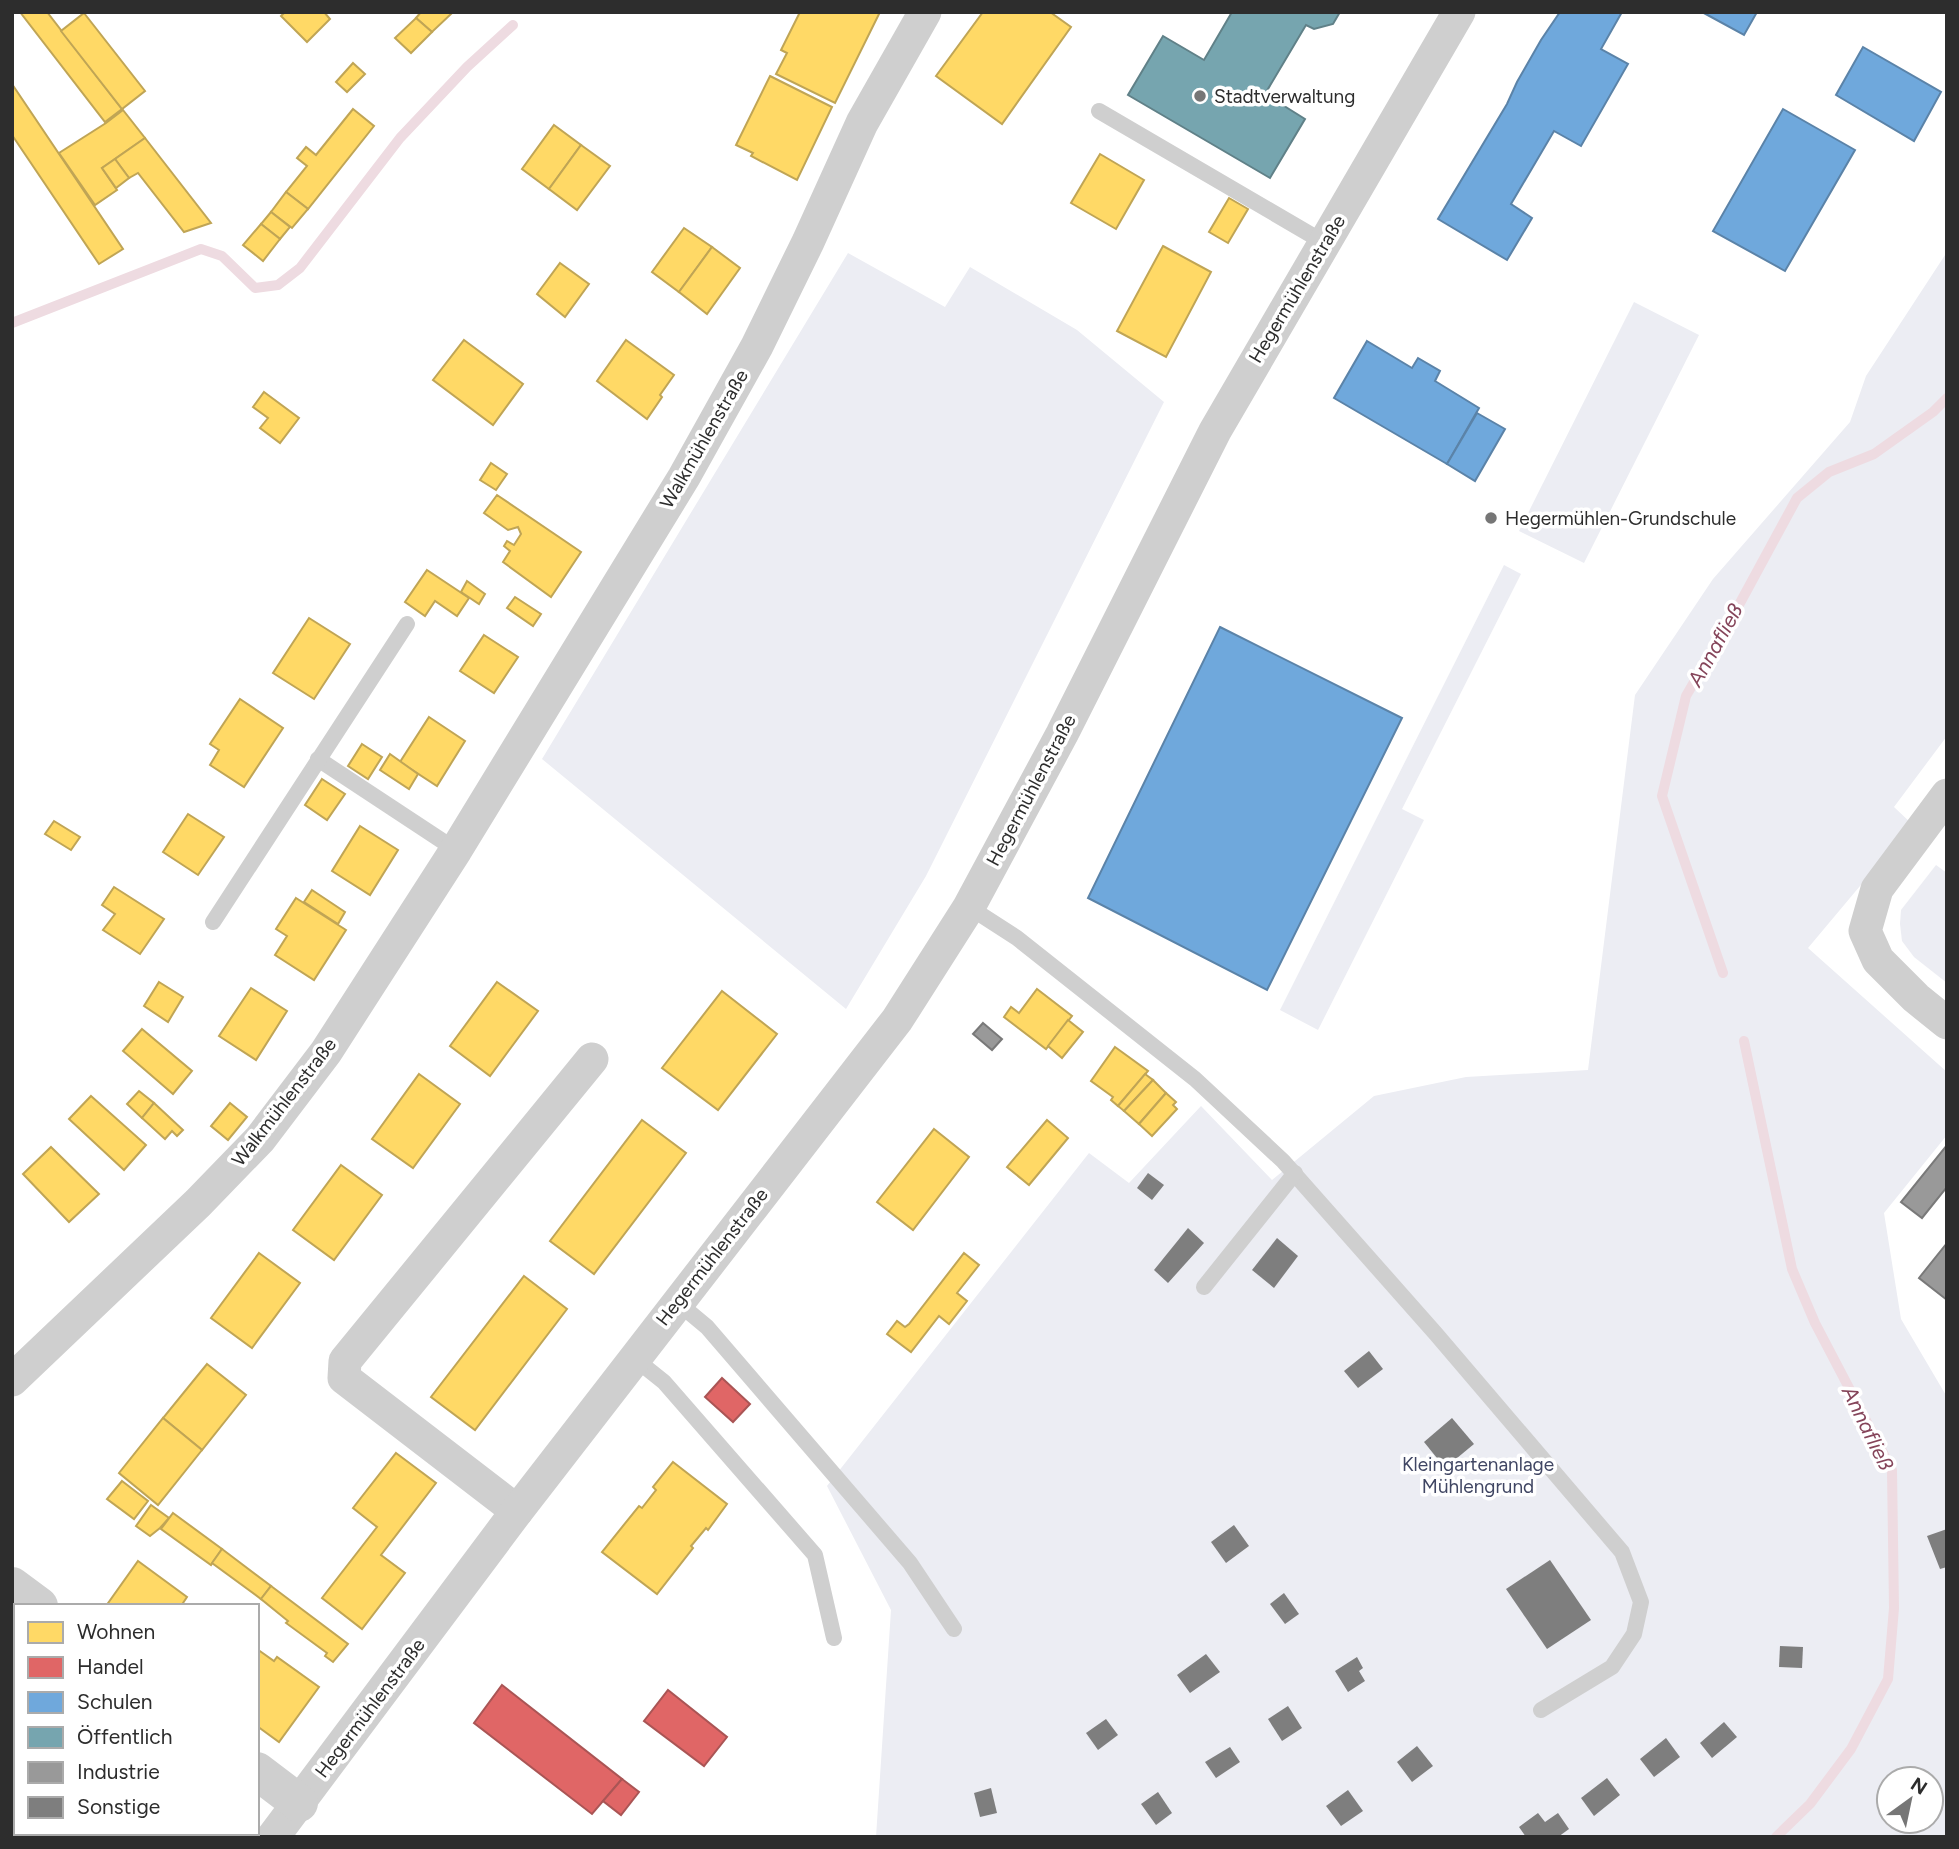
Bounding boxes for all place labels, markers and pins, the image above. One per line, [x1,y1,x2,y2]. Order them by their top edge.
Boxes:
place label: Stadtverwaltung [1214,85,1355,108]
marker: Stadtverwaltung [1192,88,1208,104]
place label: Hegermühlen-Grundschule [1505,507,1736,530]
marker: Hegermühlen-Grundschule [1483,510,1499,526]

